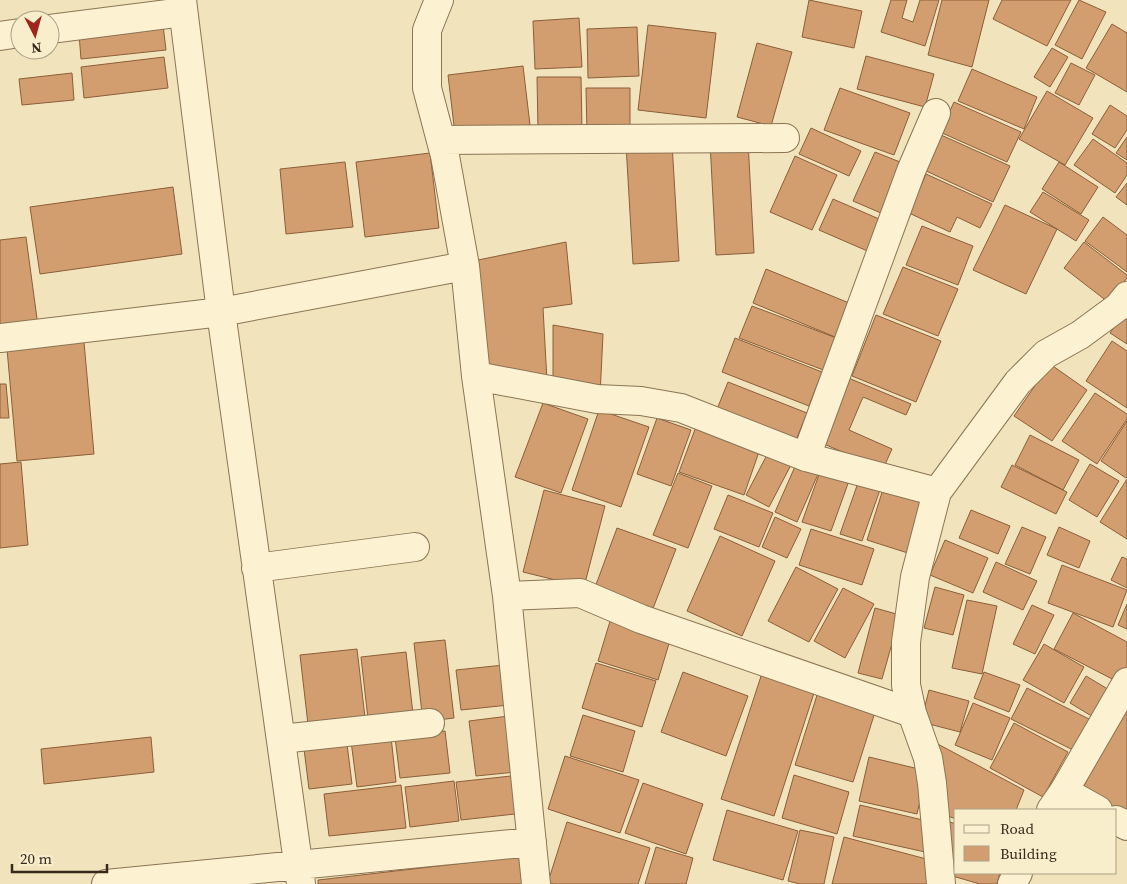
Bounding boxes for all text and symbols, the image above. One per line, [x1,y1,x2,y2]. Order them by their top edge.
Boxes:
north arrow [10,10,60,60]
text: N [30,37,42,58]
legend [954,809,1117,874]
text: Road [1000,818,1034,839]
scale bar [12,842,108,874]
text: Building [1000,843,1057,864]
text: 20 m [20,848,52,869]

